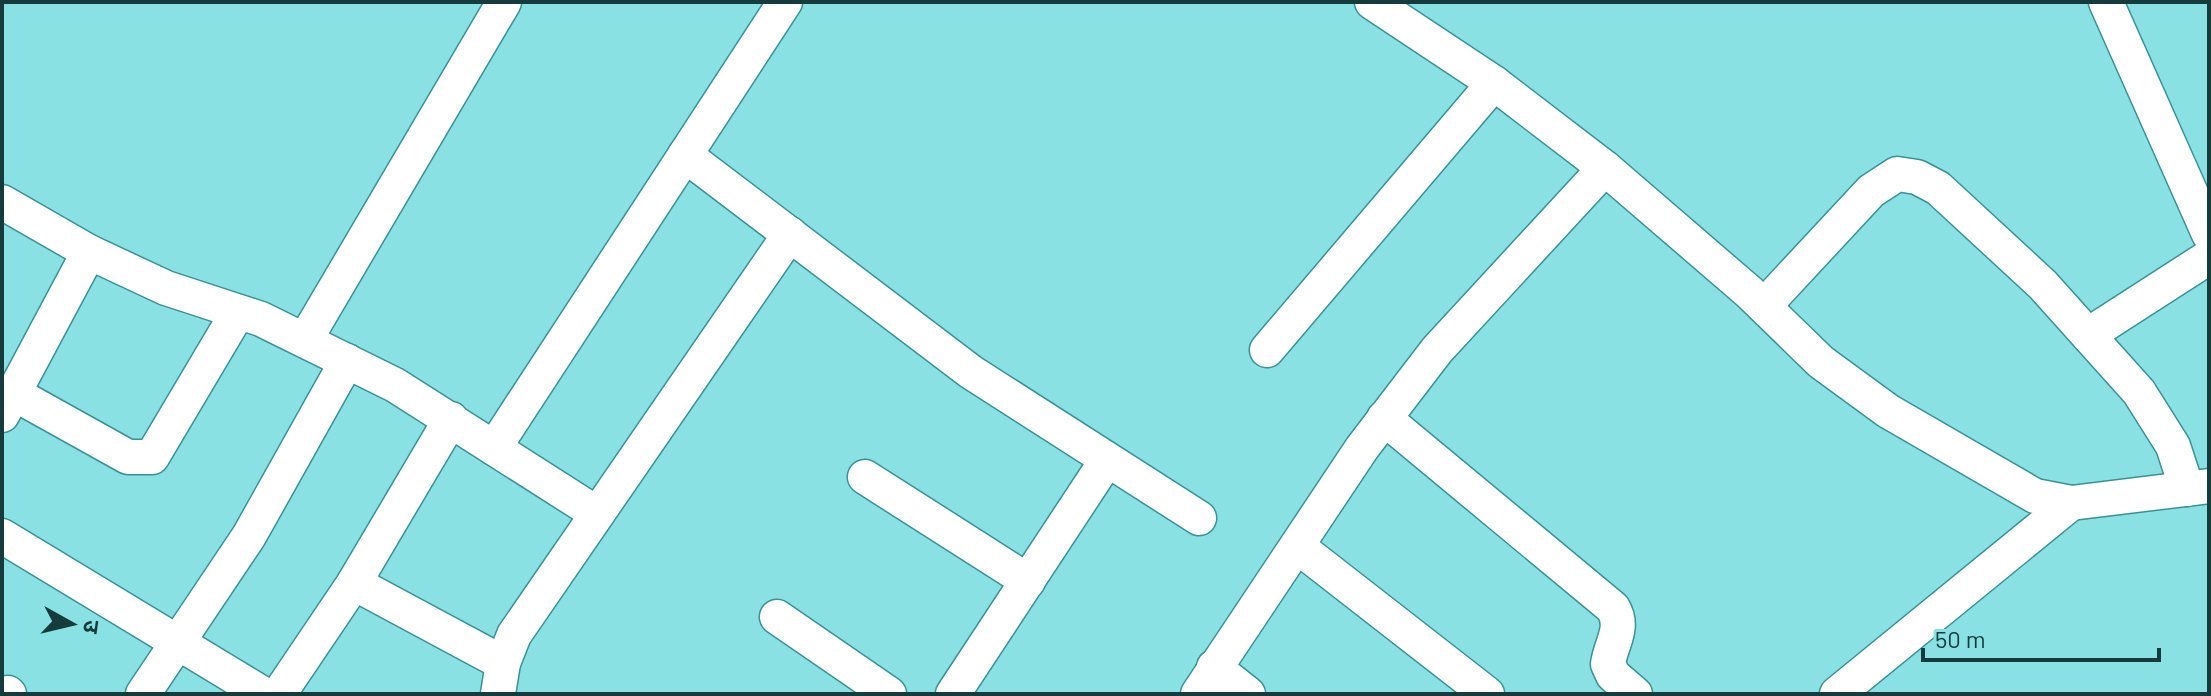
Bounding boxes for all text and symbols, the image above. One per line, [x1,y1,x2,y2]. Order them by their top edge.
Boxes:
north arrow [32,584,112,664]
scale bar [1923,612,2159,662]
text: उ [79,619,107,636]
text: 50 m [1935,624,1986,653]

